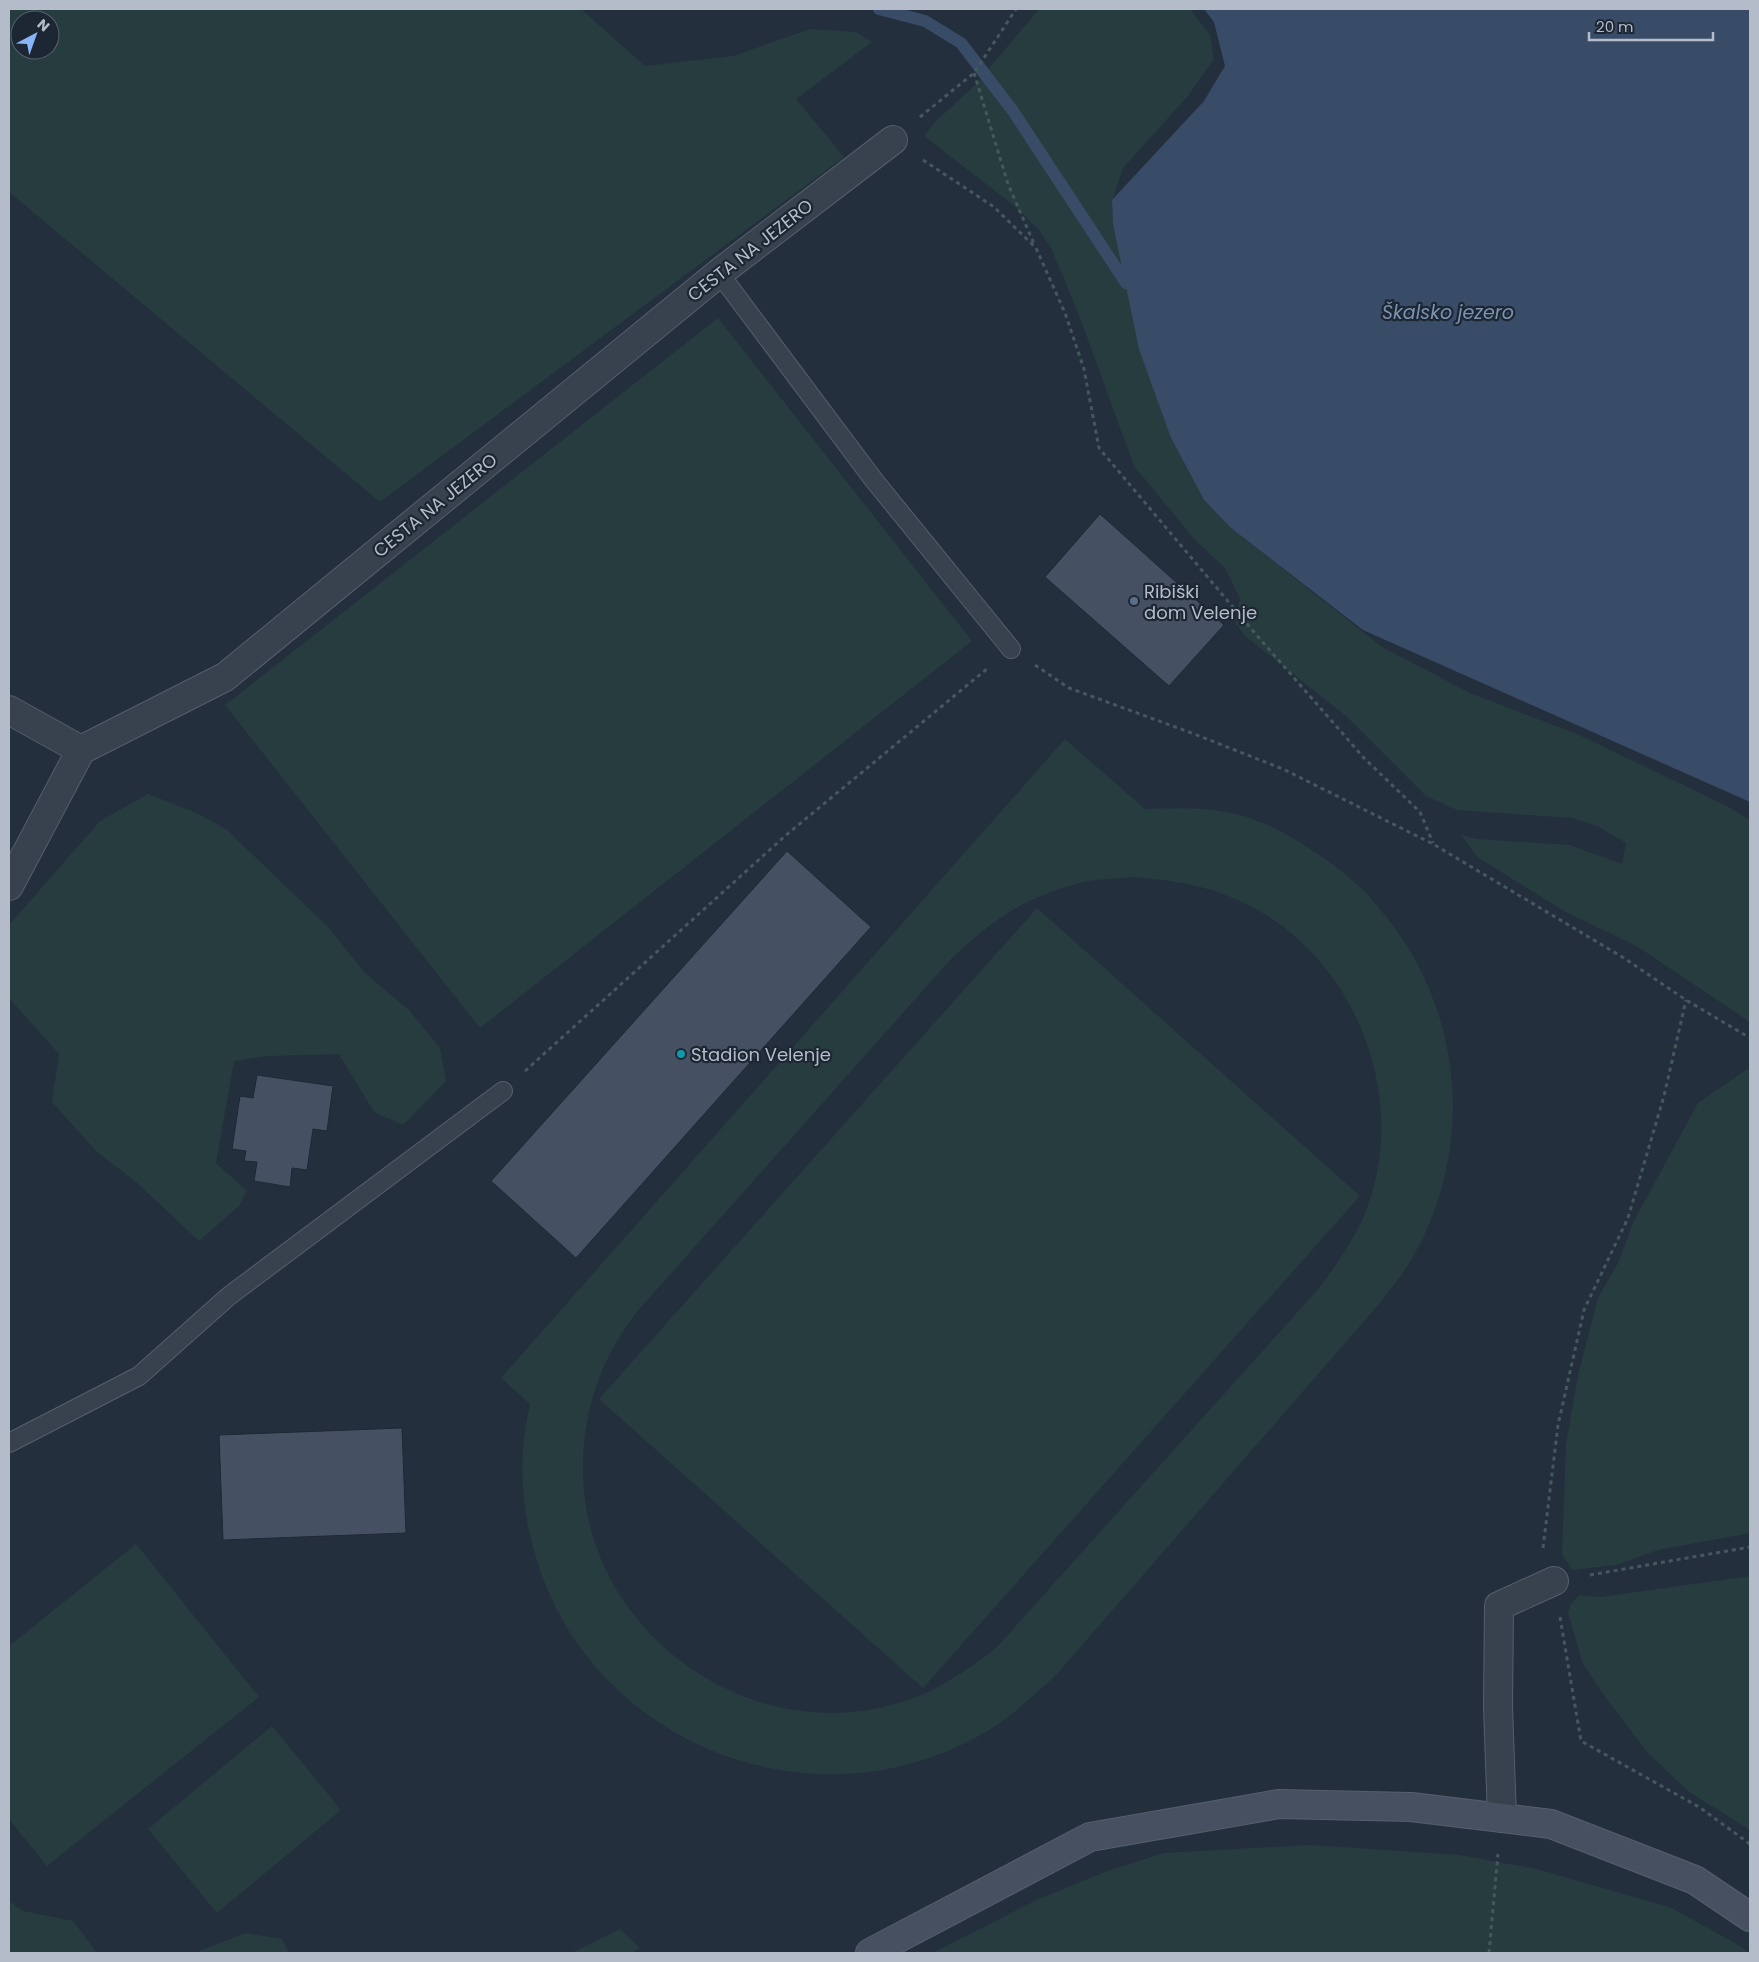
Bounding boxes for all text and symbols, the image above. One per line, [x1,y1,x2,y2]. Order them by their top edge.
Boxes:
north arrow [10,10,60,60]
scale bar [1589,10,1713,42]
text: N [33,14,54,36]
text: 20 m [1596,16,1634,37]
street label: CESTA NA JEZERO [682,193,818,307]
water label: Škalsko jezero [1382,299,1514,326]
street label: CESTA NA JEZERO [368,447,502,563]
place label: Ribiški dom Velenje [1144,579,1257,625]
marker: Ribiški dom Velenje [1128,595,1140,607]
place label: Stadion Velenje [691,1042,831,1067]
marker: Stadion Velenje [675,1048,687,1060]

